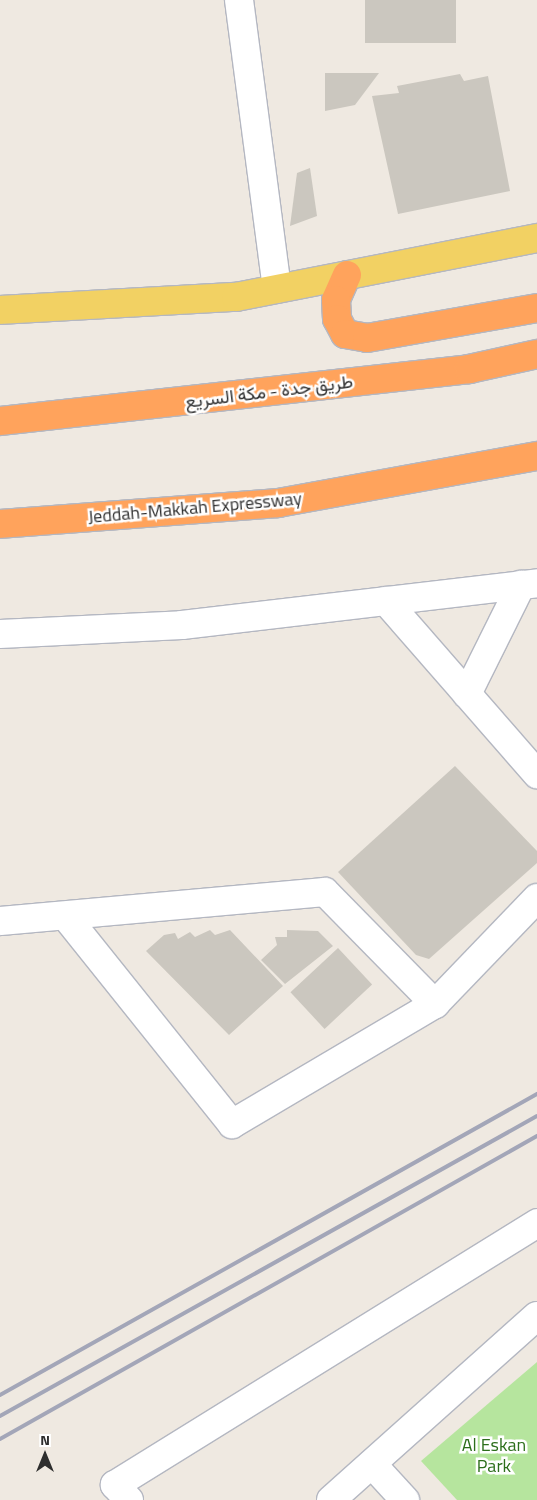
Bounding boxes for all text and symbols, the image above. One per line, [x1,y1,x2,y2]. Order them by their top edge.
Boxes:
street label: طريق جدة - مكة السريع [184,371,354,413]
street label: Jeddah-Makkah Expressway [87,488,303,528]
text: N [40,1429,50,1450]
north arrow [20,1430,70,1480]
park label: Al Eskan Park [462,1435,526,1478]

